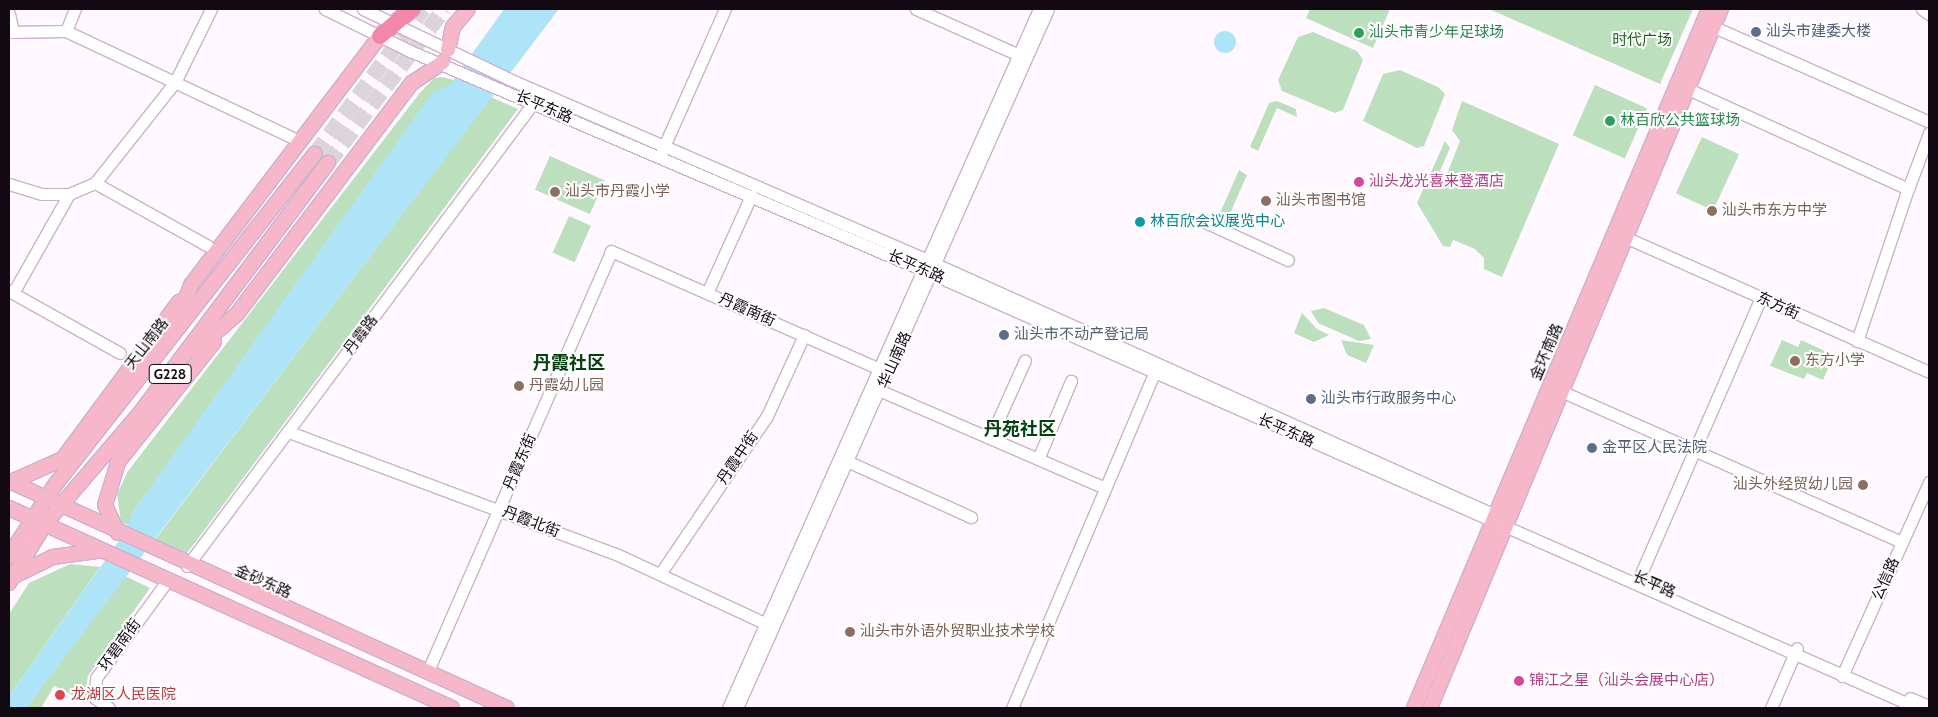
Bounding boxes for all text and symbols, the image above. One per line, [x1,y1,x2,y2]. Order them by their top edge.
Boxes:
place label: 汕头市建委大楼 [1766,23,1871,41]
place label: 汕头市青少年足球场 [1369,24,1504,42]
marker: 汕头市建委大楼 [1750,26,1762,38]
marker: 汕头市青少年足球场 [1353,27,1365,39]
park label: 时代广场 [1612,32,1672,50]
street label: 长平东路 [513,87,575,127]
place label: 林百欣公共篮球场 [1620,112,1740,130]
marker: 林百欣公共篮球场 [1604,115,1616,127]
place label: 汕头龙光喜来登酒店 [1369,173,1504,191]
marker: 汕头龙光喜来登酒店 [1353,176,1365,188]
place label: 汕头市丹霞小学 [565,183,670,201]
marker: 汕头市丹霞小学 [549,186,561,198]
place label: 汕头市图书馆 [1276,192,1366,210]
marker: 汕头市图书馆 [1260,195,1272,207]
place label: 汕头市东方中学 [1722,202,1827,220]
marker: 汕头市东方中学 [1706,205,1718,217]
place label: 林百欣会议展览中心 [1150,213,1285,231]
marker: 林百欣会议展览中心 [1134,216,1146,228]
street label: 长平东路 [885,247,947,287]
street label: 东方街 [1754,289,1802,323]
street label: 丹霞南街 [716,290,778,330]
street label: 丹霞路 [340,312,382,358]
street label: 天山南路 [121,315,173,373]
street label: 金环南路 [1527,321,1567,383]
place label: 汕头市不动产登记局 [1014,326,1149,344]
street label: 华山南路 [875,329,915,391]
marker: 汕头市不动产登记局 [998,329,1010,341]
district label: 丹霞社区 [533,352,605,374]
place label: 东方小学 [1805,352,1865,370]
marker: 东方小学 [1789,355,1801,367]
road number: G228 [148,362,192,386]
place label: 丹霞幼儿园 [529,377,604,395]
marker: 丹霞幼儿园 [513,380,525,392]
place label: 汕头市行政服务中心 [1321,390,1456,408]
marker: 汕头市行政服务中心 [1305,393,1317,405]
street label: 长平东路 [1255,411,1317,451]
district label: 丹苑社区 [984,418,1056,440]
street label: 丹霞中街 [714,428,762,488]
street label: 丹霞东街 [500,431,540,493]
place label: 金平区人民法院 [1602,439,1707,457]
marker: 金平区人民法院 [1586,442,1598,454]
place label: 汕头外经贸幼儿园 [1733,476,1853,494]
marker: 汕头外经贸幼儿园 [1857,479,1869,491]
street label: 丹霞北街 [500,503,562,541]
street label: 公信路 [1869,555,1903,603]
street label: 金砂东路 [232,562,294,602]
street label: 长平路 [1630,568,1678,602]
street label: 环碧南街 [95,615,145,675]
place label: 汕头市外语外贸职业技术学校 [860,623,1055,641]
marker: 汕头市外语外贸职业技术学校 [844,626,856,638]
place label: 锦江之星（汕头会展中心店） [1529,672,1724,690]
marker: 锦江之星（汕头会展中心店） [1513,675,1525,687]
place label: 龙湖区人民医院 [71,686,176,704]
marker: 龙湖区人民医院 [53,688,67,702]

